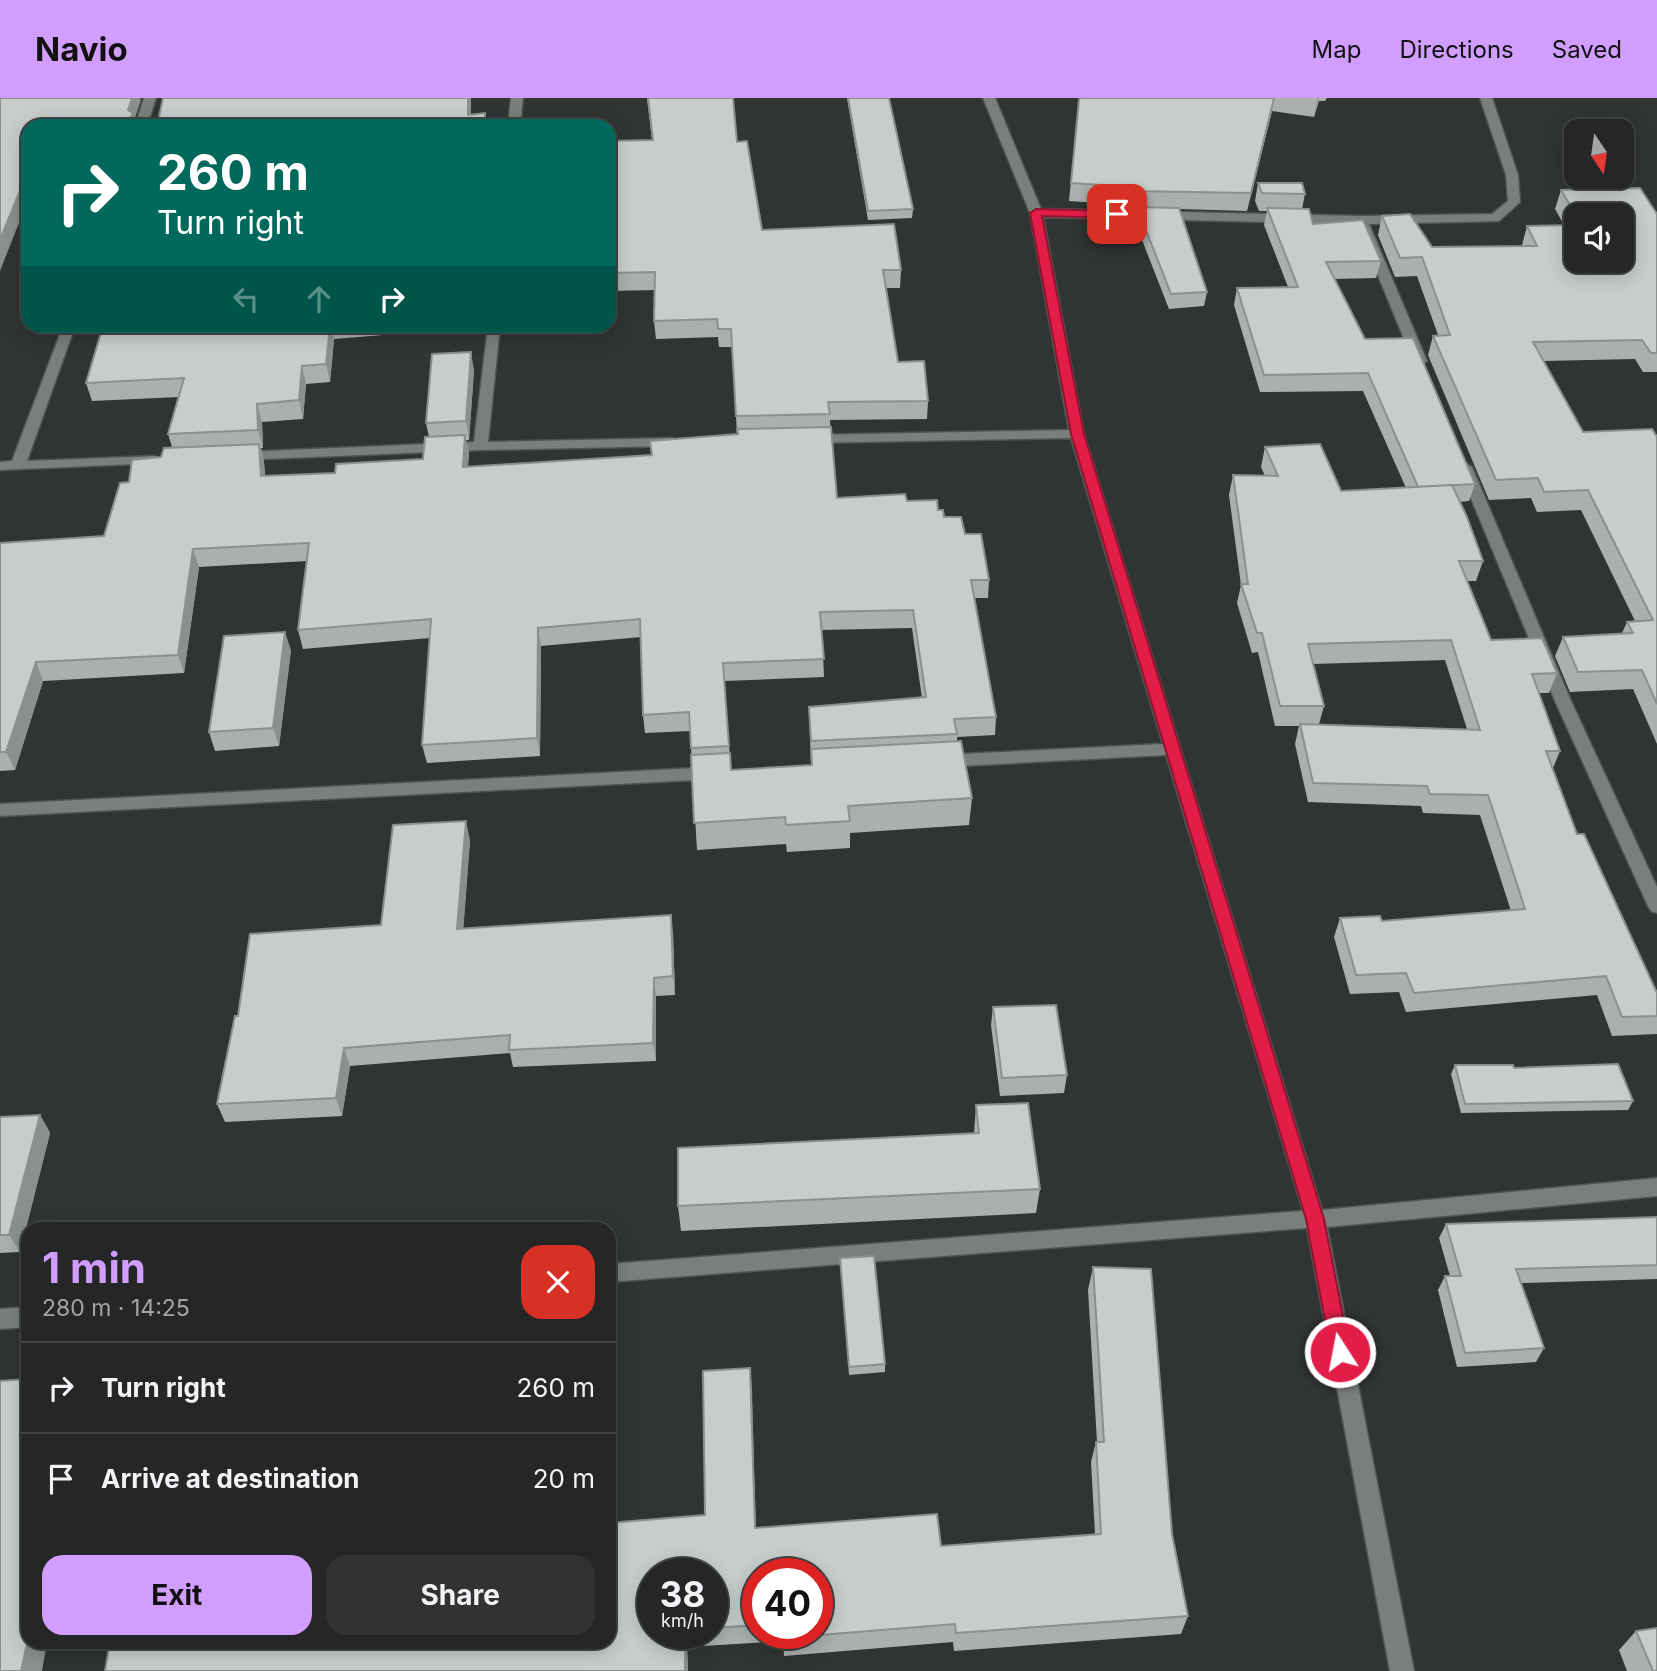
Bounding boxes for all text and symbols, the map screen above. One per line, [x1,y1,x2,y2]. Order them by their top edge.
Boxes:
text: Navio [35,29,128,69]
text: Map [1312,35,1361,64]
text: Directions [1399,35,1514,64]
text: Saved [1552,35,1622,64]
north arrow [1564,119,1634,189]
map controls [1564,119,1634,273]
text: 260 m [157,143,309,202]
icon: right [42,147,133,238]
pin [1087,184,1147,244]
icon: arrive [1098,195,1136,233]
text: Turn right [157,203,304,242]
button: sound [1564,203,1634,273]
icon: left [227,280,265,318]
icon: ahead [300,280,338,318]
icon: right [373,280,411,318]
text: 1 min [42,1242,146,1293]
button: close [521,1245,595,1319]
text: 280 m · 14:25 [42,1294,190,1322]
position arrow [1303,1315,1377,1389]
icon: right [42,1369,80,1407]
text: Turn right [101,1372,226,1403]
text: 260 m [517,1372,595,1403]
icon: arrive [42,1460,80,1498]
text: Arrive at destination [101,1463,360,1494]
text: 20 m [533,1463,595,1494]
button: Exit [42,1555,312,1635]
button: Share [326,1555,595,1635]
speed limit sign: 40 [742,1558,833,1649]
text: 38 [660,1573,705,1615]
text: km/h [661,1610,704,1631]

